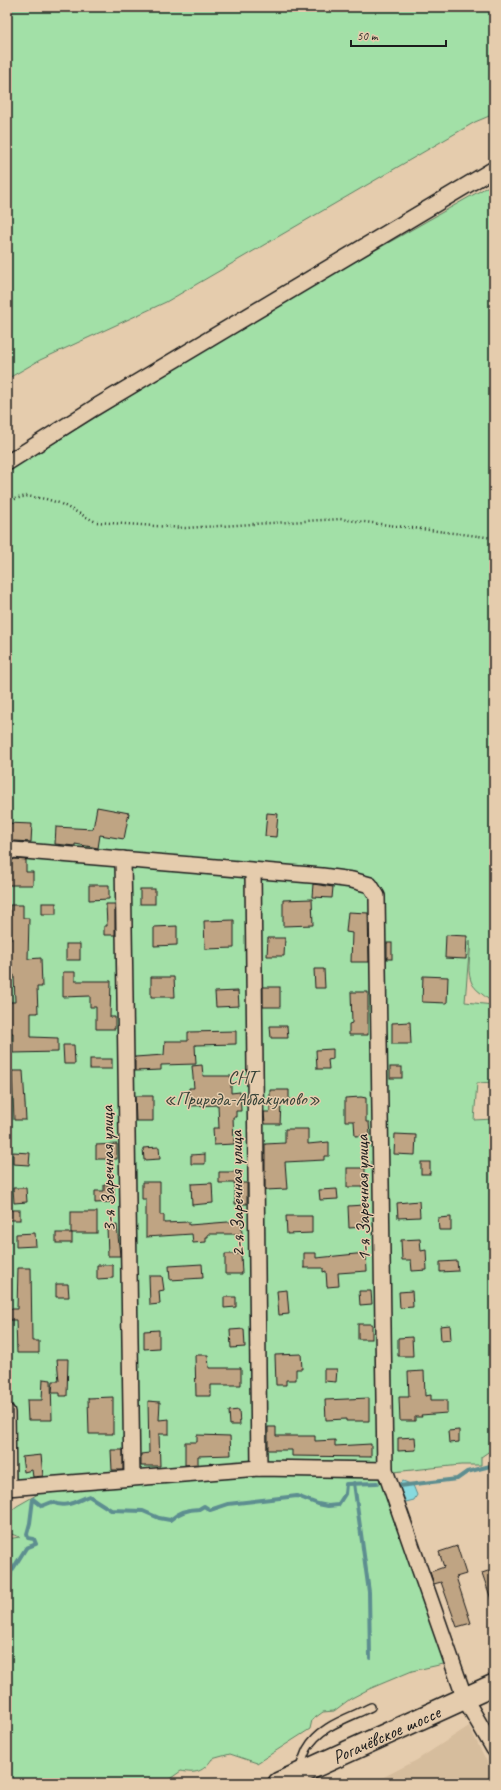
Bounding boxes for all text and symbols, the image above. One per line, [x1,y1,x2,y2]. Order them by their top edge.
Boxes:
scale bar [351,22,446,48]
text: 50 m [357,28,379,44]
park label: СНТ «Природа-Аббакумово» [164,1065,320,1111]
street label: 3-я Заречная улица [95,1104,121,1232]
street label: 2-я Заречная улица [224,1129,250,1257]
street label: 1-я Заречная улица [350,1133,376,1261]
street label: Рогачёвское шоссе [329,1700,446,1769]

